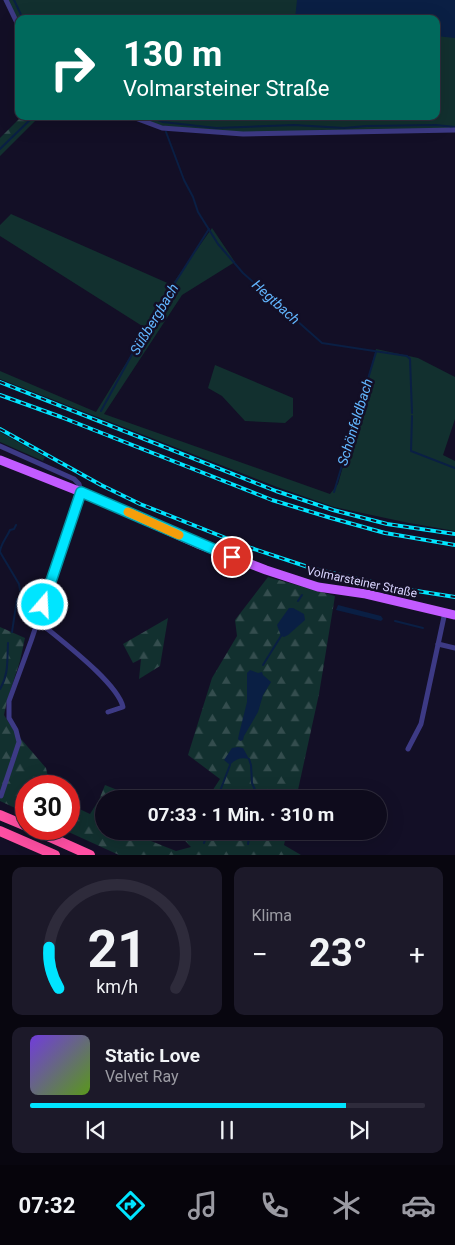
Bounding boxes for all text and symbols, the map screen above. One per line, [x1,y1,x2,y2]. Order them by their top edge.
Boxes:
text: 130 m [123,34,222,75]
icon: right [40,35,105,100]
text: Volmarsteiner Straße [123,76,329,101]
water label: Hegtbach [249,276,303,328]
water label: Süßbergbach [126,281,182,357]
water label: Schönfeldbach [334,377,376,467]
pin [211,536,253,578]
icon: arrive [218,543,246,571]
street label: Volmarsteiner Straße [305,563,419,601]
position arrow [16,578,68,630]
speed limit sign: 30 [15,775,80,840]
text: 07:33 · 1 Min. · 310 m [148,803,334,826]
text: Klima [252,906,292,925]
text: 21 [87,919,147,980]
text: 23° [309,931,368,975]
text: − [252,938,268,971]
text: + [409,938,425,971]
text: km/h [96,976,138,997]
text: Static Love [105,1044,200,1067]
text: Velvet Ray [105,1067,179,1086]
icon: previous [82,1116,110,1144]
icon: pause [213,1116,241,1144]
icon: next [345,1116,373,1144]
icon: directions [113,1188,148,1223]
icon: music [185,1188,220,1223]
icon: phone [257,1188,292,1223]
icon: climate [329,1188,364,1223]
icon: car [401,1188,436,1223]
text: 07:32 [19,1193,75,1218]

